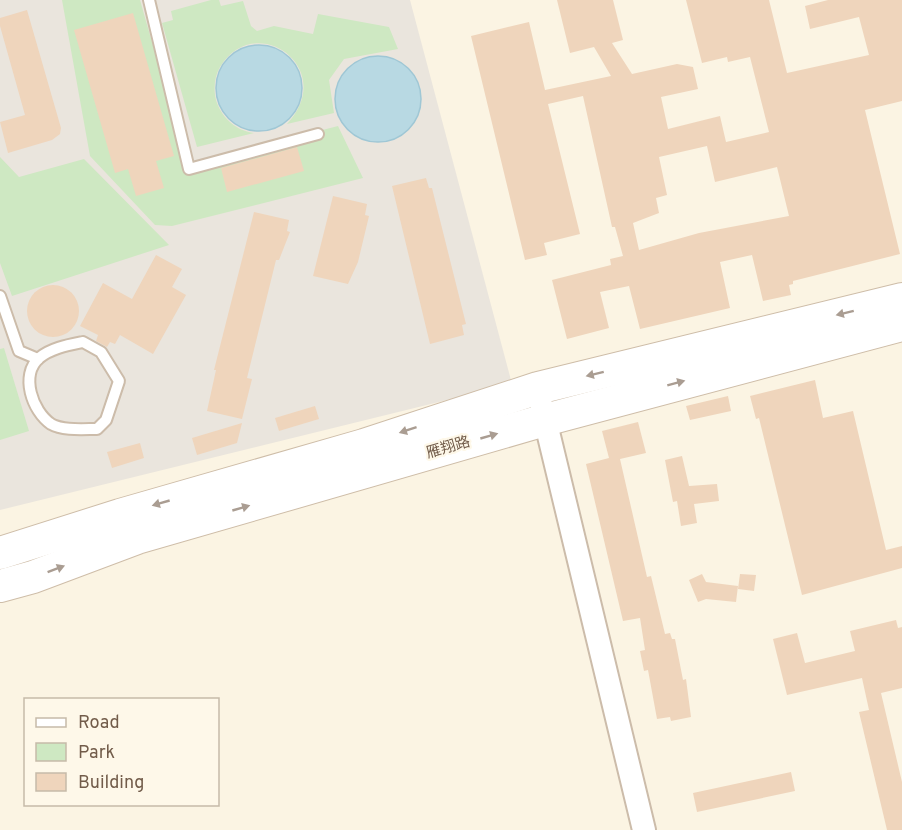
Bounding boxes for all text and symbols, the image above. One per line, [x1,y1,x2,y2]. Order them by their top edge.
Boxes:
one-way arrow [836,308,854,318]
one-way arrow [585,370,604,380]
one-way arrow [667,378,685,387]
one-way arrow [399,426,417,436]
one-way arrow [480,431,498,440]
street label: 雁翔路 [424,433,473,464]
one-way arrow [151,499,169,508]
one-way arrow [232,502,250,512]
one-way arrow [47,563,65,573]
legend [24,698,219,806]
text: Road [78,712,120,735]
text: Park [78,742,115,765]
text: Building [78,772,144,795]

